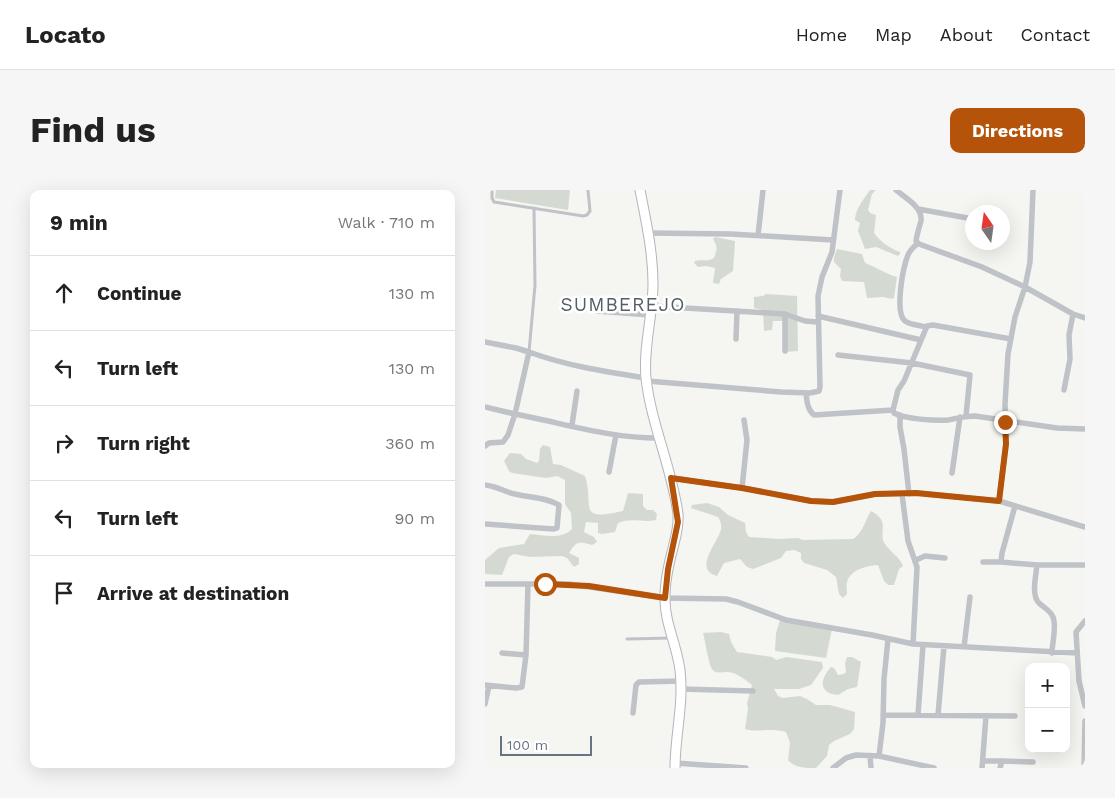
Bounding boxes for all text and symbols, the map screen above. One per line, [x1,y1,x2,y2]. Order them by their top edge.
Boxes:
text: Locato [25,21,106,49]
text: Home [796,24,847,45]
text: Map [875,24,912,45]
text: About [940,24,992,45]
text: Contact [1020,24,1090,45]
button: Directions [950,108,1085,153]
text: Find us [30,109,156,151]
north arrow [965,205,1010,250]
text: 9 min [50,210,108,235]
text: Walk · 710 m [338,213,435,232]
icon: ahead [50,279,78,307]
text: Continue [97,282,181,305]
text: 130 m [389,284,435,303]
district label: SUMBEREJO [561,293,685,316]
icon: left [50,354,78,382]
text: Turn left [97,357,178,380]
text: 130 m [389,359,435,378]
route end [994,411,1017,434]
icon: right [50,429,78,457]
text: Turn right [97,432,190,455]
text: 360 m [385,434,435,453]
icon: left [50,504,78,532]
text: Turn left [97,507,178,530]
text: 90 m [394,509,435,528]
route start [534,573,557,596]
icon: arrive [50,579,78,607]
text: Arrive at destination [97,582,289,605]
map controls [1025,663,1070,753]
button: + [1025,663,1070,708]
button: − [1025,708,1070,753]
scale bar [500,733,593,756]
text: 100 m [507,737,548,753]

